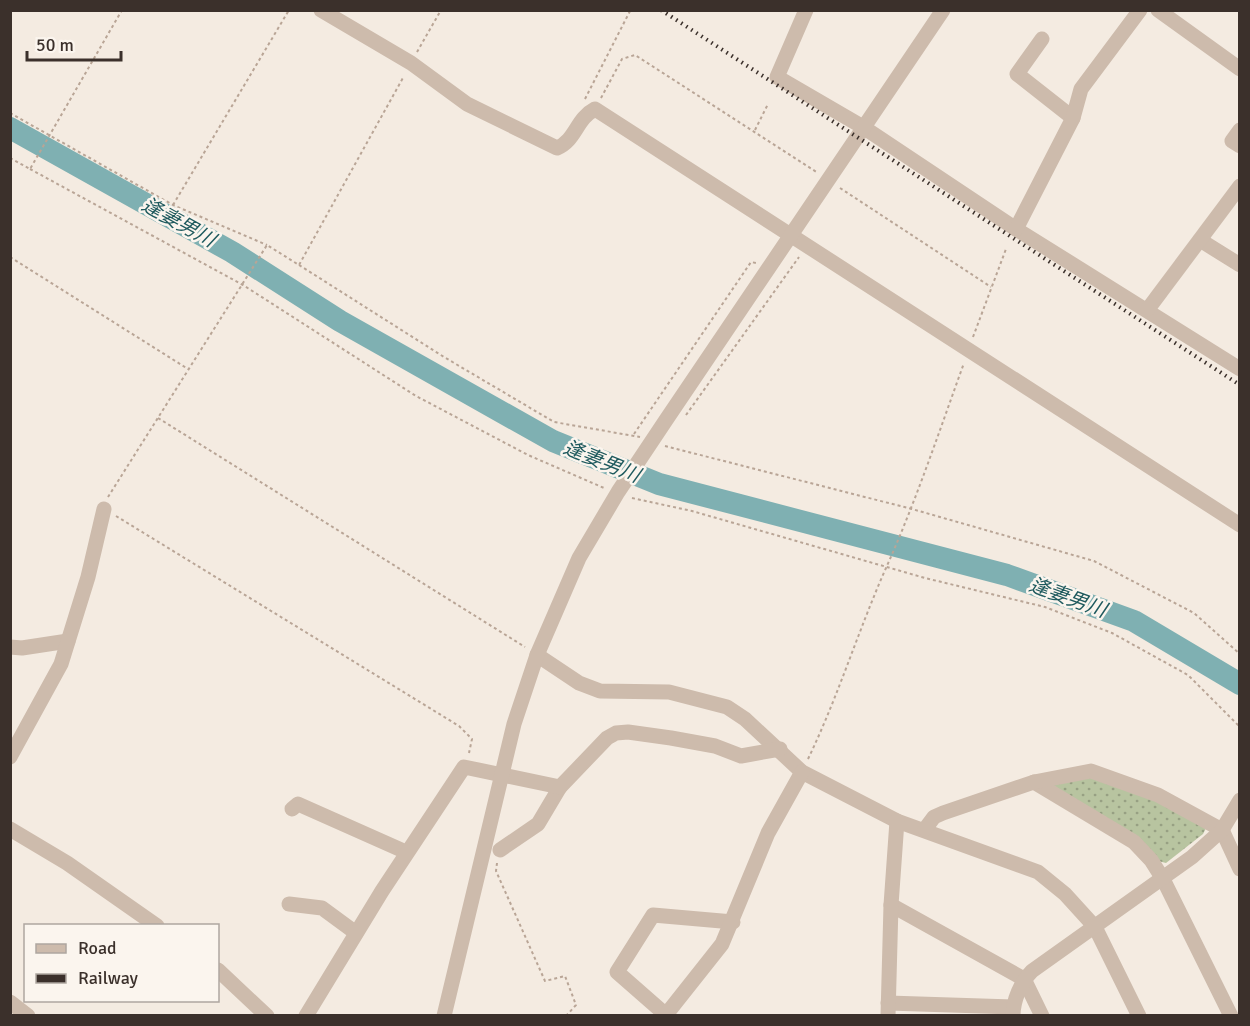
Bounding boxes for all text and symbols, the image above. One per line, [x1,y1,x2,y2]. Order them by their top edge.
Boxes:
scale bar [27,24,122,62]
text: 50 m [36,34,74,56]
water label: 逢妻男川 [138,192,222,254]
water label: 逢妻男川 [560,435,645,489]
water label: 逢妻男川 [1026,572,1112,624]
legend [24,924,219,1002]
text: Road [78,937,117,959]
text: Railway [78,967,139,989]

